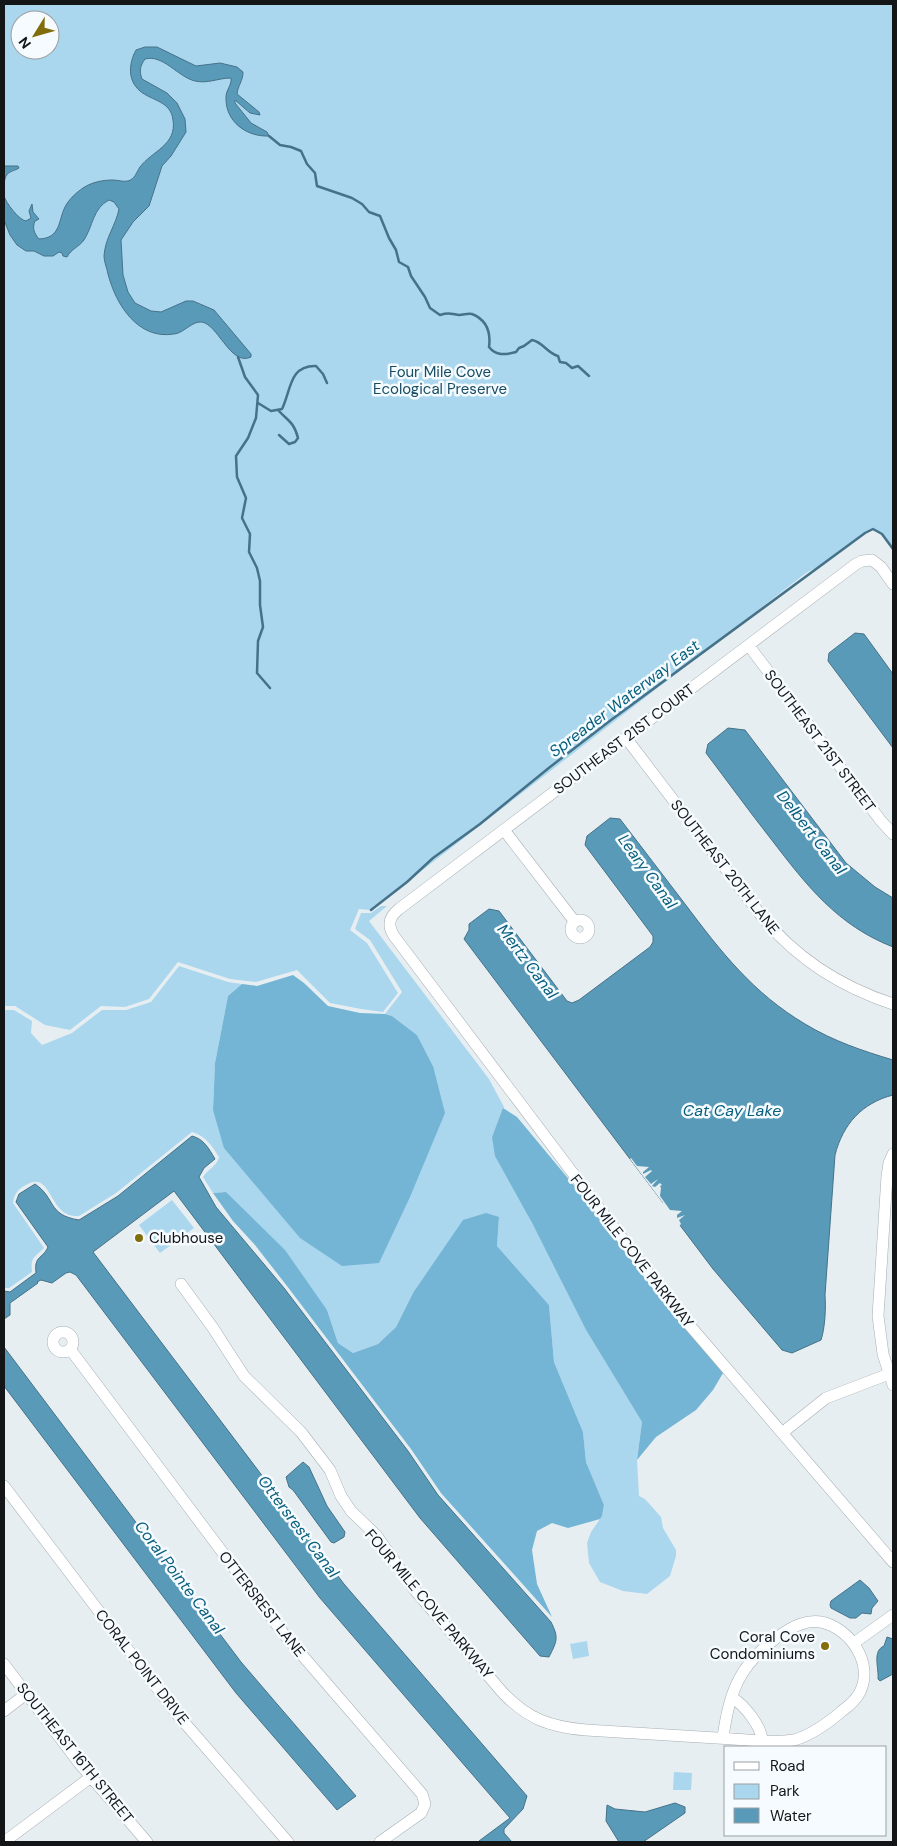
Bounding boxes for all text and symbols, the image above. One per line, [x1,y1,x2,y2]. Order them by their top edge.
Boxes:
north arrow [10,10,60,60]
text: N [14,33,35,52]
park label: Four Mile Cove Ecological Preserve [373,362,507,399]
water label: Spreader Waterway East [545,634,704,762]
street label: SOUTHEAST 21ST STREET [760,666,880,816]
street label: SOUTHEAST 21ST COURT [549,679,699,799]
water label: Delbert Canal [772,786,851,879]
street label: SOUTHEAST 20TH LANE [666,796,784,938]
water label: Leary Canal [613,830,682,913]
water label: Mertz Canal [493,920,563,1003]
water label: Cat Cay Lake [683,1100,781,1121]
street label: FOUR MILE COVE PARKWAY [566,1170,698,1332]
place label: Clubhouse [149,1228,223,1248]
marker: Clubhouse [133,1232,145,1244]
water label: Ottersrest Canal [253,1471,344,1582]
water label: Coral Pointe Canal [130,1516,229,1639]
street label: FOUR MILE COVE PARKWAY [360,1525,498,1683]
street label: OTTERSREST LANE [214,1547,310,1661]
street label: CORAL POINT DRIVE [91,1605,193,1729]
place label: Coral Cove Condominiums [710,1627,815,1664]
marker: Coral Cove Condominiums [819,1640,831,1652]
street label: SOUTHEAST 16TH STREET [12,1679,138,1827]
legend [724,1746,887,1836]
text: Road [770,1756,805,1776]
text: Park [770,1781,800,1801]
text: Water [770,1806,812,1826]

